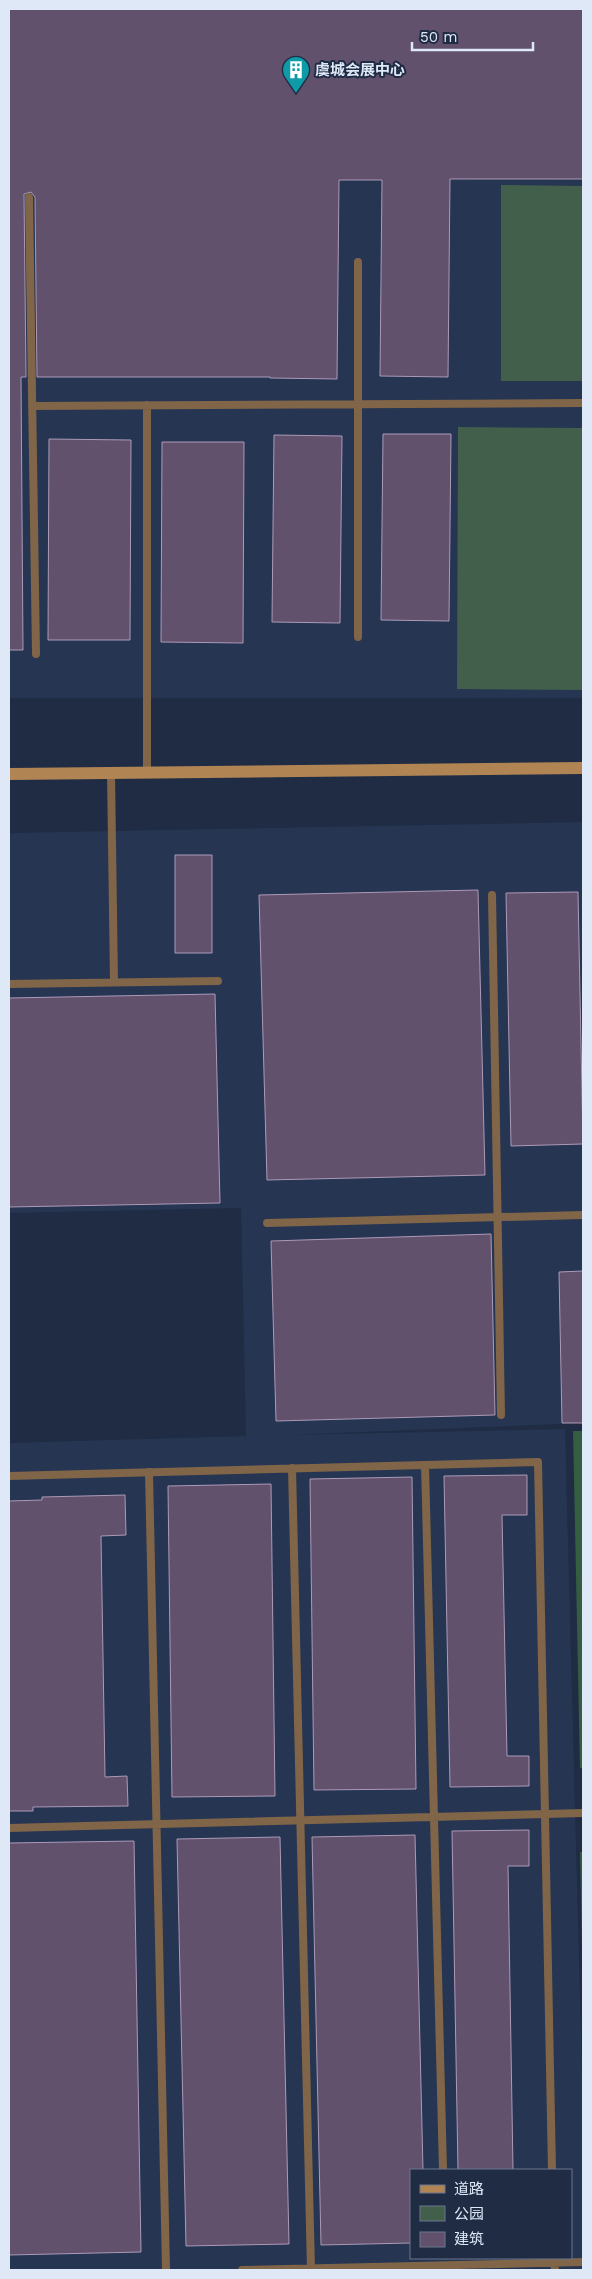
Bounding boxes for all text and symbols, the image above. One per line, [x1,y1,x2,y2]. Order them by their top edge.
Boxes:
scale bar [412,20,533,52]
text: 50 m [420,28,457,46]
building icon: 虞城会展中心 [281,55,311,94]
place label: 虞城会展中心 [315,61,405,79]
legend [410,2169,572,2259]
text: 道路 [454,2180,484,2198]
text: 公园 [454,2205,484,2223]
text: 建筑 [454,2230,484,2248]

